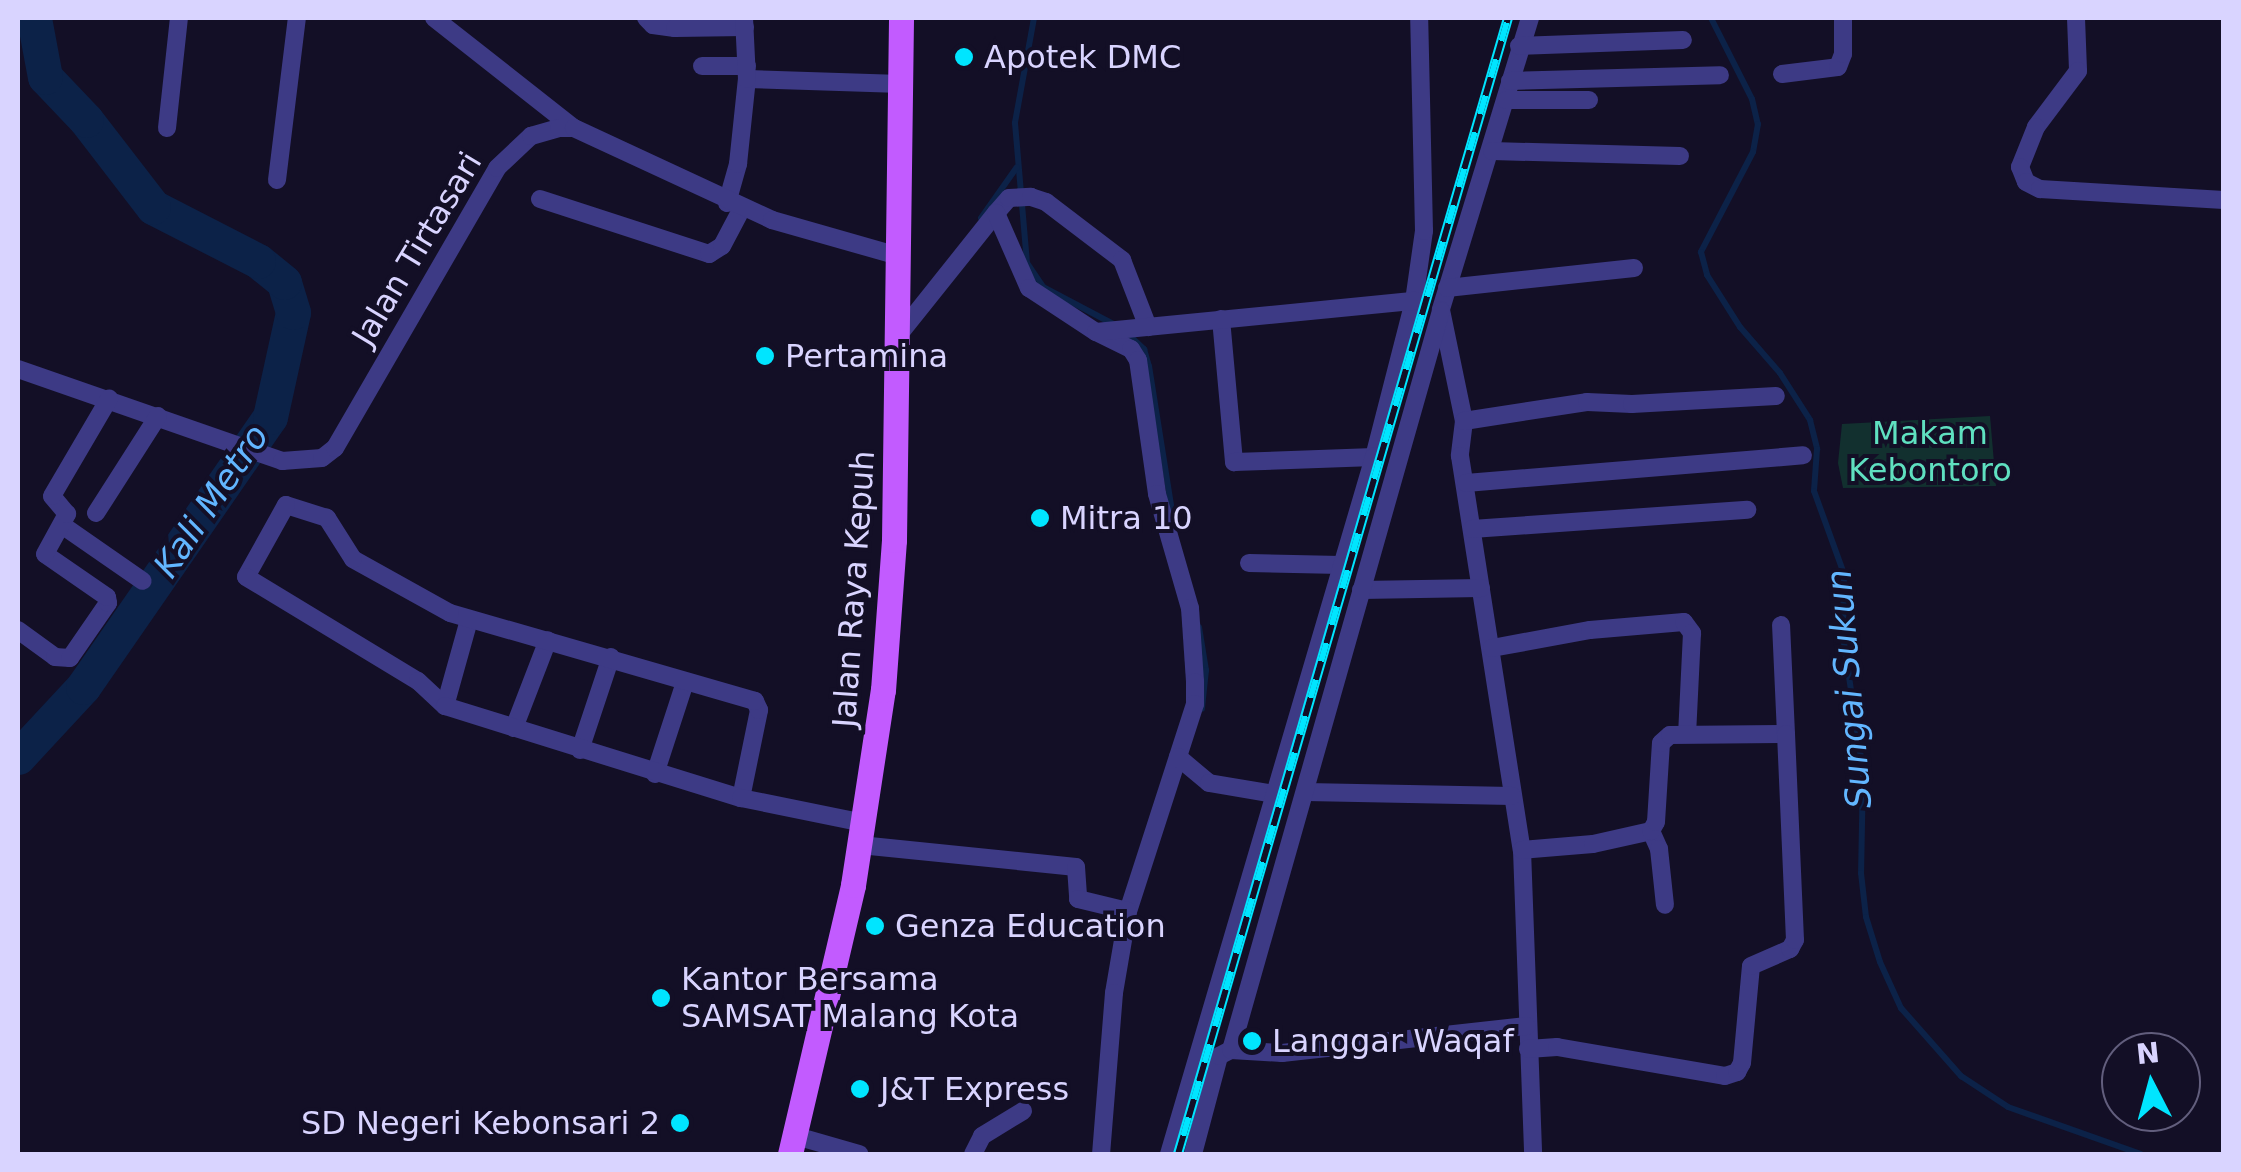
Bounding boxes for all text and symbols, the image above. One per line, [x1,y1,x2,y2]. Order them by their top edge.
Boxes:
place label: Apotek DMC [984,38,1181,76]
marker: Apotek DMC [953,46,975,68]
street label: Jalan Tirtasari [344,145,490,353]
place label: Pertamina [785,337,948,375]
marker: Pertamina [754,345,776,367]
park label: Makam Kebontoro [1848,415,2012,490]
water label: Kali Metro [145,417,277,585]
street label: Jalan Raya Kepuh [825,449,883,729]
place label: Mitra 10 [1060,499,1193,537]
marker: Mitra 10 [1029,507,1051,529]
water label: Sungai Sukun [1818,568,1880,810]
place label: Genza Education [895,907,1166,945]
marker: Genza Education [864,915,886,937]
place label: Kantor Bersama SAMSAT Malang Kota [681,961,1019,1036]
marker: Kantor Bersama SAMSAT Malang Kota [650,987,672,1009]
place label: Langgar Waqaf [1272,1022,1514,1060]
marker: Langgar Waqaf [1241,1030,1263,1052]
north arrow [2101,1032,2201,1132]
text: N [2135,1036,2161,1071]
place label: J&T Express [880,1070,1069,1108]
marker: J&T Express [849,1078,871,1100]
place label: SD Negeri Kebonsari 2 [301,1104,660,1142]
marker: SD Negeri Kebonsari 2 [669,1112,691,1134]

